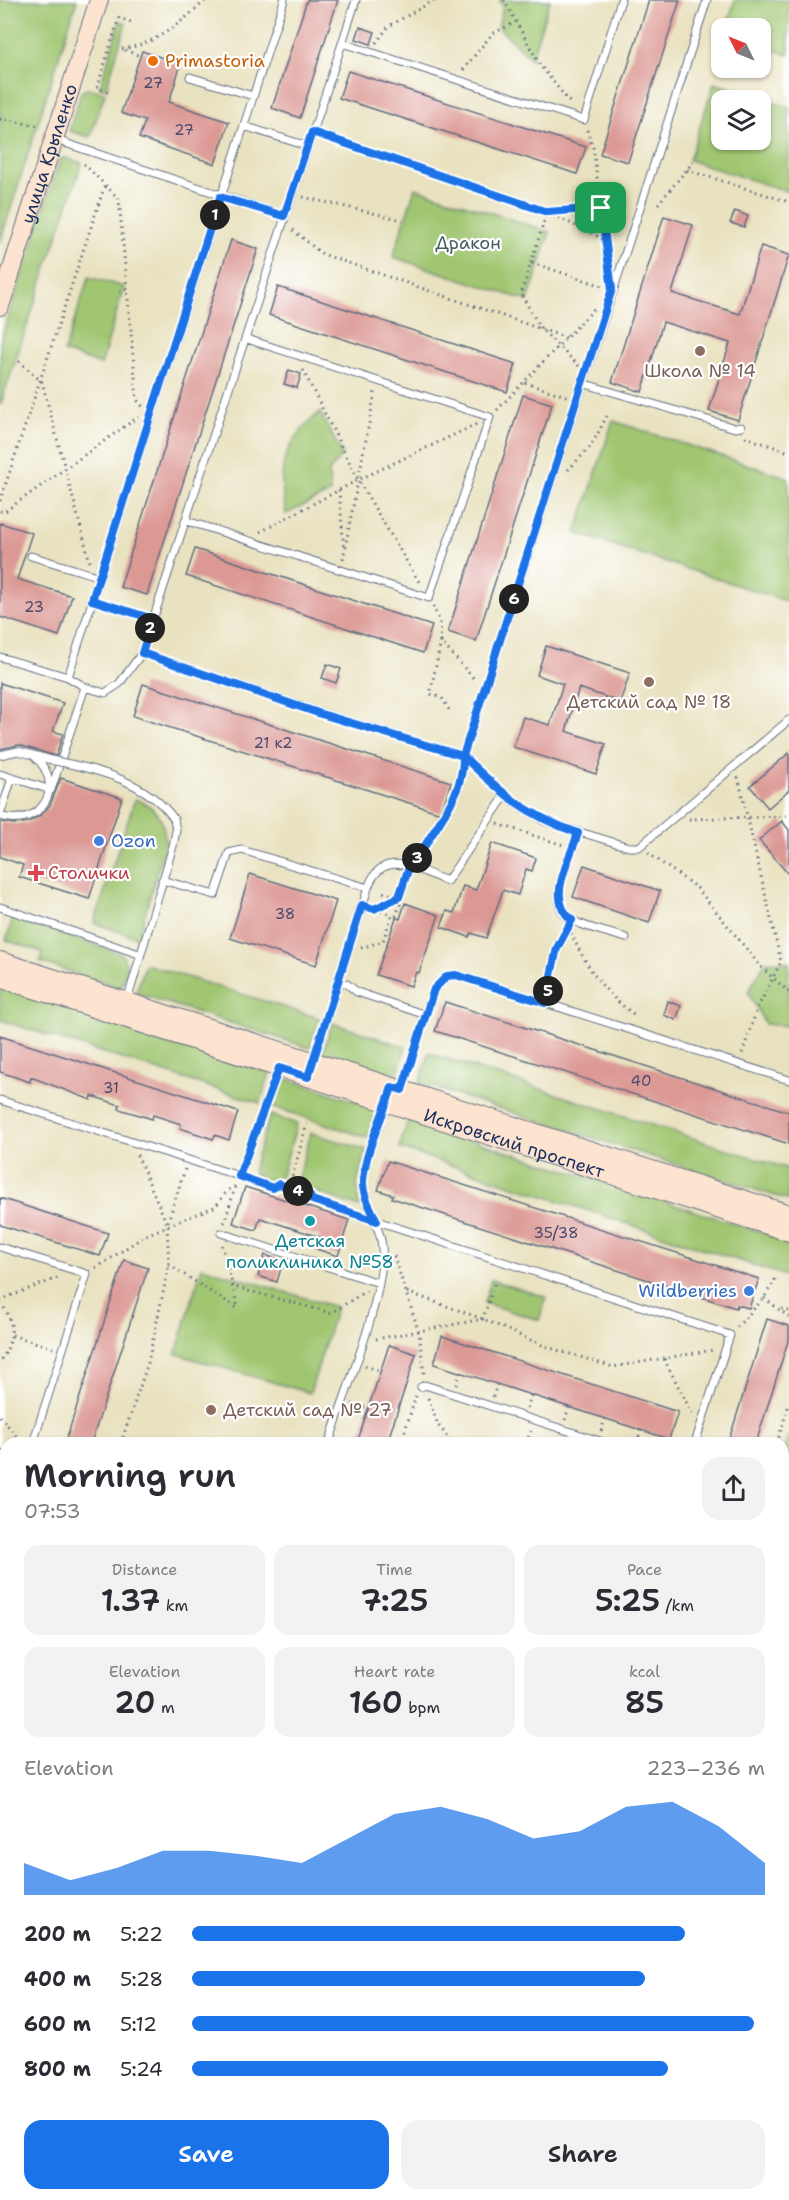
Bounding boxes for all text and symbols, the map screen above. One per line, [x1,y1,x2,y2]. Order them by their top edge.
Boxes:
north arrow [711,18,771,78]
map controls [711,18,771,150]
place label: Primastoria [165,49,265,73]
marker: Primastoria [146,54,160,68]
house number: 27 [143,73,163,93]
street label: улица Крыленко [15,81,83,227]
button: layers [711,90,771,150]
house number: 27 [174,120,194,140]
pin [575,182,626,233]
icon: arrive [584,191,617,224]
pin: 1 [200,200,230,230]
text: 1 [211,204,219,225]
park label: Дракон [435,231,501,255]
marker: Школа № 14 [693,344,707,358]
place label: Школа № 14 [644,359,756,383]
pin: 6 [499,584,529,614]
text: 6 [508,588,520,609]
house number: 23 [24,597,44,617]
pin: 2 [135,613,165,643]
text: 2 [144,617,156,638]
marker: Детский сад № 18 [642,675,656,689]
place label: Детский сад № 18 [567,690,731,714]
house number: 21 к2 [253,733,293,753]
place label: Ozon [111,829,156,853]
marker: Ozon [92,834,106,848]
pin: 3 [402,843,432,873]
text: 3 [411,847,423,868]
place label: Столички [48,861,130,885]
marker: Столички [29,866,43,880]
house number: 38 [275,904,295,924]
pin: 5 [533,976,563,1006]
text: 5 [543,980,553,1001]
house number: 40 [631,1071,651,1091]
house number: 31 [103,1078,119,1098]
street label: Искровский проспект [421,1103,608,1184]
pin: 4 [283,1176,313,1206]
text: 4 [292,1180,304,1201]
marker: Детская поликлиника №58 [303,1214,317,1228]
house number: 35/38 [534,1223,578,1243]
place label: Детская поликлиника №58 [226,1229,394,1274]
place label: Wildberries [638,1279,737,1303]
marker: Wildberries [742,1284,756,1298]
place label: Детский сад № 27 [223,1398,392,1422]
marker: Детский сад № 27 [204,1403,218,1417]
text: Morning run [24,1453,236,1498]
button: share [702,1457,765,1520]
text: 07:53 [24,1498,81,1524]
text: Distance [112,1559,177,1580]
text: Time [376,1559,413,1580]
text: Pace [627,1559,662,1580]
text: 1.37 [101,1580,160,1621]
text: 7:25 [361,1580,428,1621]
text: 5:25 [595,1580,660,1621]
text: km [160,1595,188,1616]
text: /km [660,1595,694,1616]
text: Elevation [109,1661,180,1682]
text: Heart rate [354,1661,435,1682]
text: kcal [629,1661,660,1682]
text: 20 [114,1682,156,1723]
text: 160 [349,1682,403,1723]
text: 85 [625,1682,664,1723]
text: m [156,1697,175,1718]
text: bpm [403,1697,440,1718]
text: Elevation [24,1755,114,1781]
text: 223–236 m [647,1755,765,1781]
text: 200 m [24,1921,91,1947]
text: 5:22 [120,1921,163,1947]
text: 400 m [24,1966,91,1992]
text: 5:28 [120,1966,163,1992]
text: 600 m [24,2011,91,2037]
text: 5:12 [120,2011,157,2037]
text: 800 m [24,2056,91,2082]
text: 5:24 [120,2056,163,2082]
button: Save [24,2120,389,2189]
button: Share [401,2120,765,2189]

